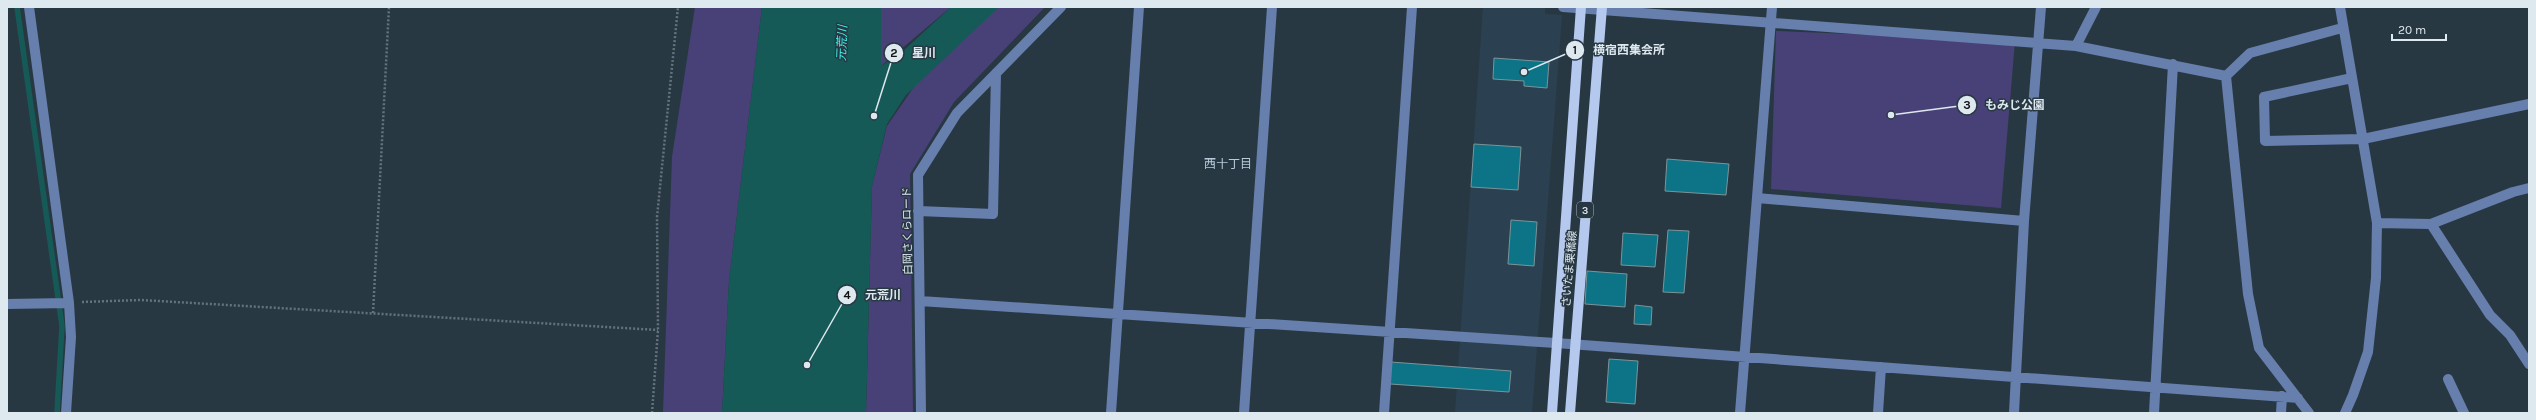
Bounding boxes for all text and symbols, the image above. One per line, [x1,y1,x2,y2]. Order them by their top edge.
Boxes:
scale bar [2392,16,2446,42]
water label: 元荒川 [834,23,850,61]
text: 20 m [2398,23,2426,37]
callout: 横宿西集会所 [1565,38,1673,62]
callout: 星川 [884,41,944,65]
text: 1 [1573,43,1577,57]
text: 横宿西集会所 [1593,43,1665,57]
text: 2 [890,46,898,60]
text: 星川 [912,46,936,60]
callout: もみじ公園 [1957,93,2053,117]
text: 3 [1963,98,1971,112]
text: もみじ公園 [1985,98,2045,112]
district label: 西十丁目 [1204,157,1252,171]
street label: 白岡さくらロード [900,187,915,275]
road number: 3 [1577,202,1593,218]
street label: さいたま栗橋線 [1560,230,1579,308]
callout: 元荒川 [837,283,909,307]
text: 4 [843,288,851,302]
text: 元荒川 [865,288,901,302]

